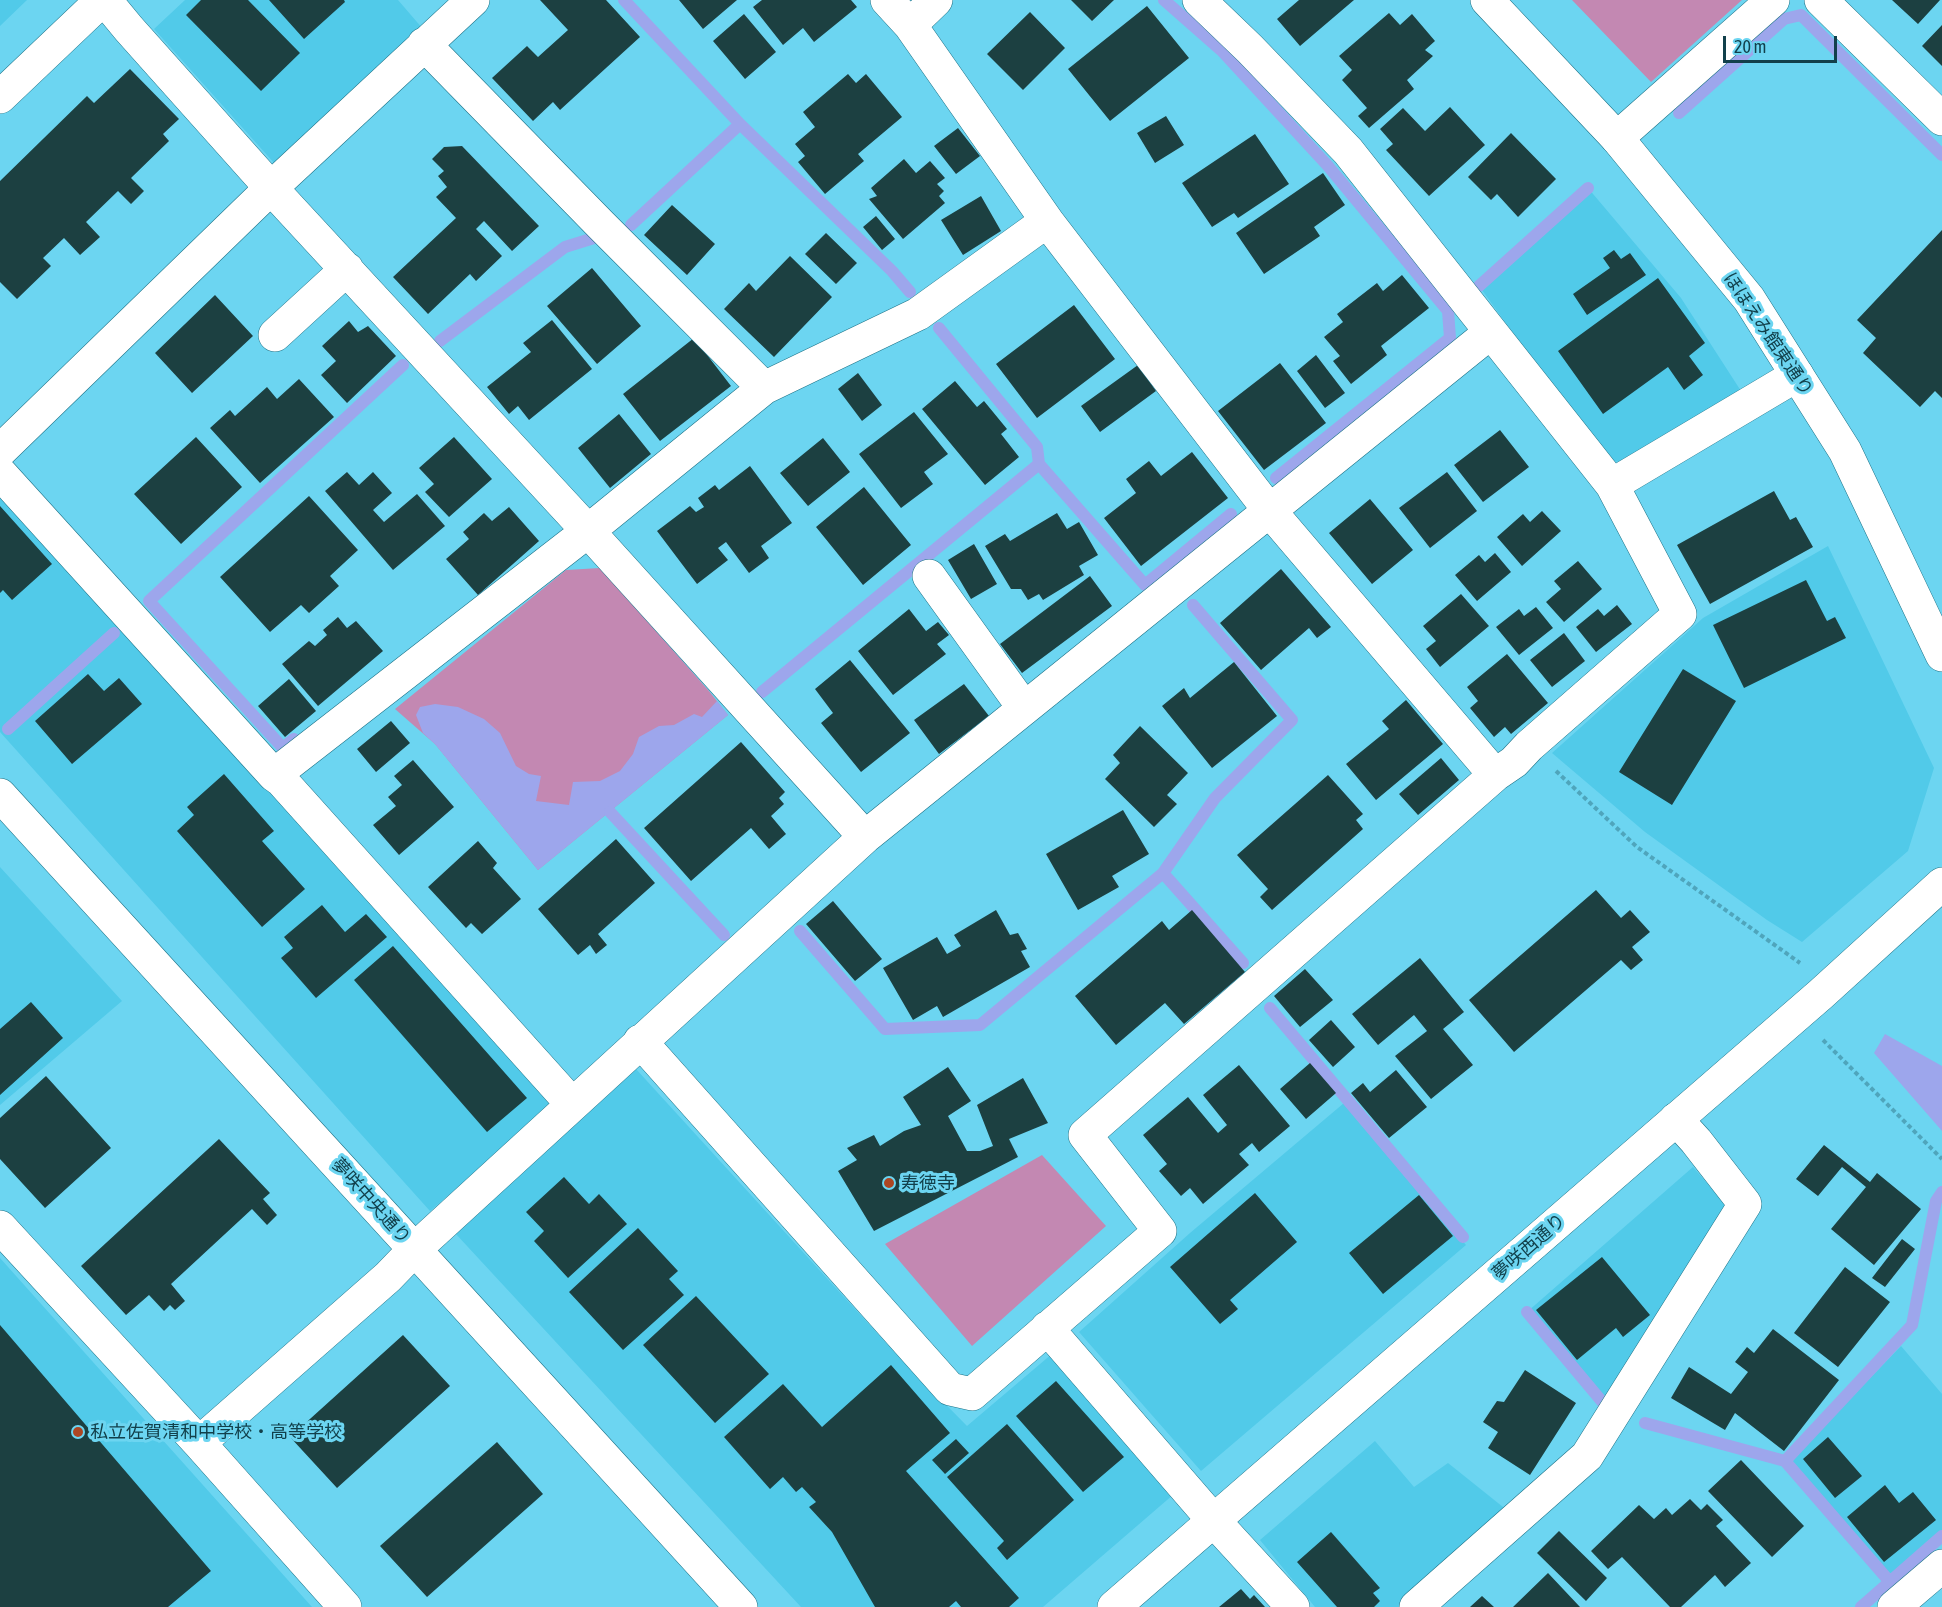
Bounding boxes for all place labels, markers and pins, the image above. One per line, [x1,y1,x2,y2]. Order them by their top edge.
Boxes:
place label: 寿徳寺 [901,1172,955,1194]
marker: 寿徳寺 [882,1176,896,1190]
place label: 私立佐賀清和中学校・高等学校 [90,1421,342,1443]
marker: 私立佐賀清和中学校・高等学校 [71,1425,85,1439]

